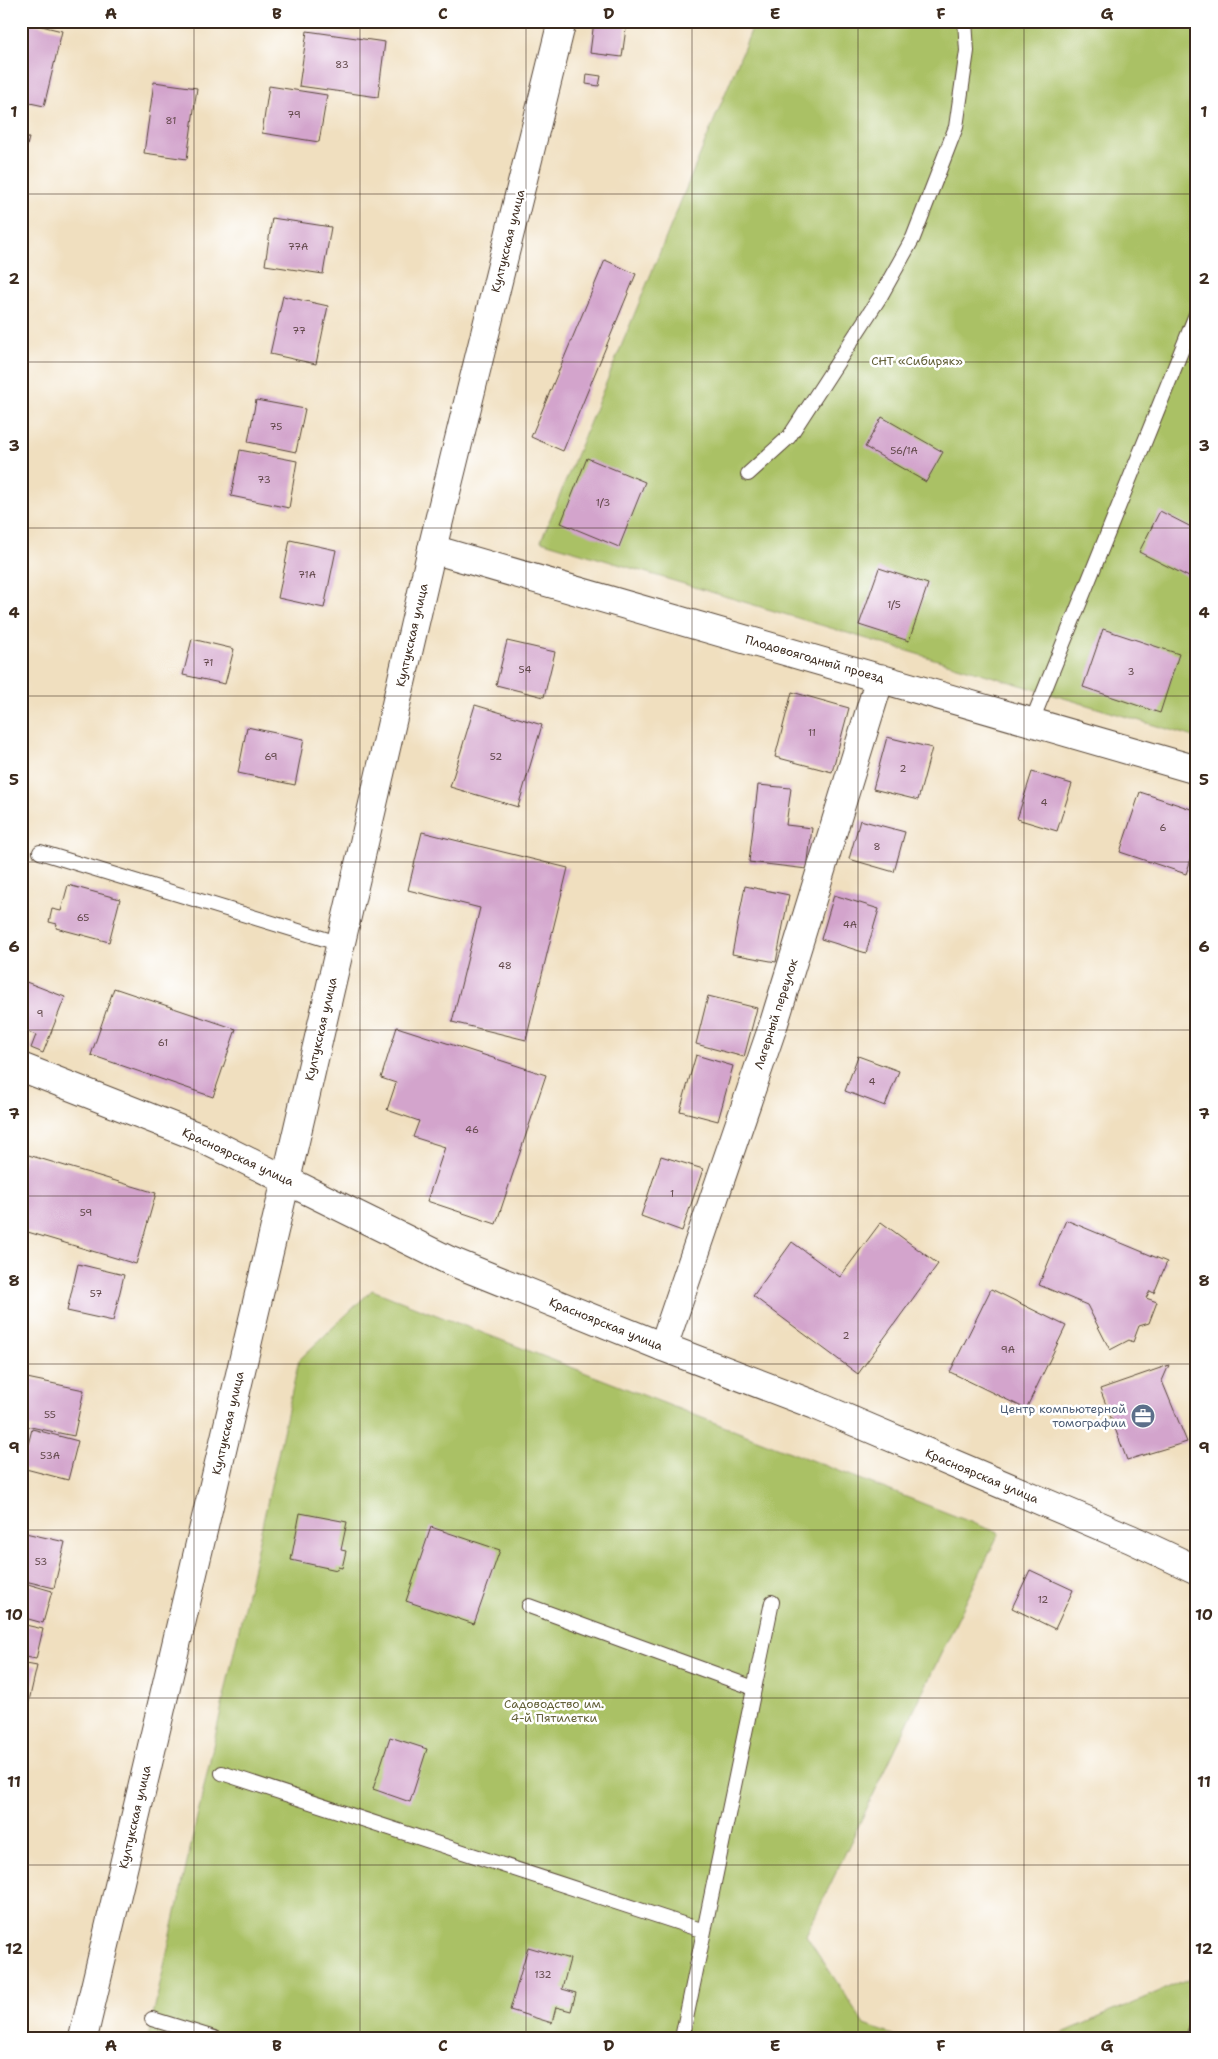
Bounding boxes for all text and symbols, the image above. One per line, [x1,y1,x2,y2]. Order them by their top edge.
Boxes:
text: A [105,3,117,24]
text: B [272,3,282,24]
text: C [438,3,448,24]
text: D [603,3,615,24]
text: E [770,3,780,24]
text: F [936,3,946,24]
text: G [1101,3,1114,24]
house number: 83 [335,58,349,71]
text: 1 [10,101,18,122]
text: 1 [1200,101,1208,122]
house number: 79 [287,108,301,121]
house number: 81 [166,114,176,127]
street label: Култукская улица [487,187,529,294]
house number: 77А [288,240,308,253]
text: 2 [8,268,20,289]
text: 2 [1198,268,1210,289]
house number: 77 [292,324,306,337]
park label: СНТ «Сибиряк» [871,353,963,369]
house number: 75 [270,420,282,433]
text: 3 [8,435,20,456]
text: 3 [1198,435,1210,456]
house number: 56/1А [890,444,918,457]
house number: 73 [257,473,271,486]
house number: 1/3 [596,496,610,509]
house number: 71А [298,568,316,581]
street label: Култукская улица [392,581,432,688]
house number: 1/5 [887,598,901,611]
text: 4 [8,602,20,623]
text: 4 [1198,602,1210,623]
street label: Плодовоягодный проезд [744,631,887,687]
house number: 71 [203,656,213,669]
house number: 54 [519,663,531,676]
house number: 3 [1128,665,1135,678]
house number: 11 [808,726,816,739]
house number: 69 [264,750,278,763]
house number: 52 [490,750,502,763]
house number: 2 [900,762,907,775]
text: 5 [9,769,19,790]
text: 5 [1199,769,1209,790]
house number: 4 [1041,796,1048,809]
house number: 6 [1160,821,1167,834]
house number: 8 [874,840,881,853]
house number: 65 [77,911,89,924]
house number: 4А [843,918,857,931]
text: 6 [8,936,20,957]
text: 6 [1198,936,1210,957]
street label: Лагерный переулок [751,956,802,1071]
house number: 48 [498,959,512,972]
street label: Култукская улица [301,975,341,1082]
house number: 9 [37,1007,44,1020]
house number: 61 [158,1036,168,1049]
house number: 4 [869,1075,876,1088]
text: 7 [8,1103,20,1124]
text: 7 [1198,1103,1210,1124]
house number: 46 [465,1123,479,1136]
street label: Красноярская улица [180,1124,297,1190]
house number: 1 [670,1187,674,1200]
house number: 59 [80,1206,92,1219]
text: 8 [8,1270,20,1291]
text: 8 [1198,1270,1210,1291]
house number: 57 [90,1287,102,1300]
street label: Красноярская улица [547,1294,666,1354]
house number: 2 [843,1329,850,1342]
house number: 9А [1001,1343,1015,1356]
street label: Култукская улица [208,1369,248,1476]
place label: Центр компьютерной томографии [1000,1401,1126,1431]
office icon: Центр компьютерной томографии [1130,1403,1156,1429]
house number: 55 [44,1408,56,1421]
text: 9 [8,1437,20,1458]
text: 9 [1198,1437,1210,1458]
street label: Красноярская улица [923,1445,1041,1507]
house number: 53А [40,1449,60,1462]
house number: 53 [35,1555,47,1568]
house number: 12 [1038,1593,1048,1606]
text: 10 [5,1604,23,1625]
text: 10 [1195,1604,1213,1625]
park label: Садоводство им. 4-й Пятилетки [504,1696,604,1726]
street label: Култукская улица [115,1763,155,1870]
text: 11 [7,1771,21,1792]
text: 11 [1197,1771,1211,1792]
text: 12 [5,1938,23,1959]
text: 12 [1195,1938,1213,1959]
house number: 132 [534,1968,552,1981]
text: A [105,2035,117,2056]
text: B [272,2035,282,2056]
text: C [438,2035,448,2056]
text: D [603,2035,615,2056]
text: E [770,2035,780,2056]
text: F [936,2035,946,2056]
text: G [1101,2035,1114,2056]

